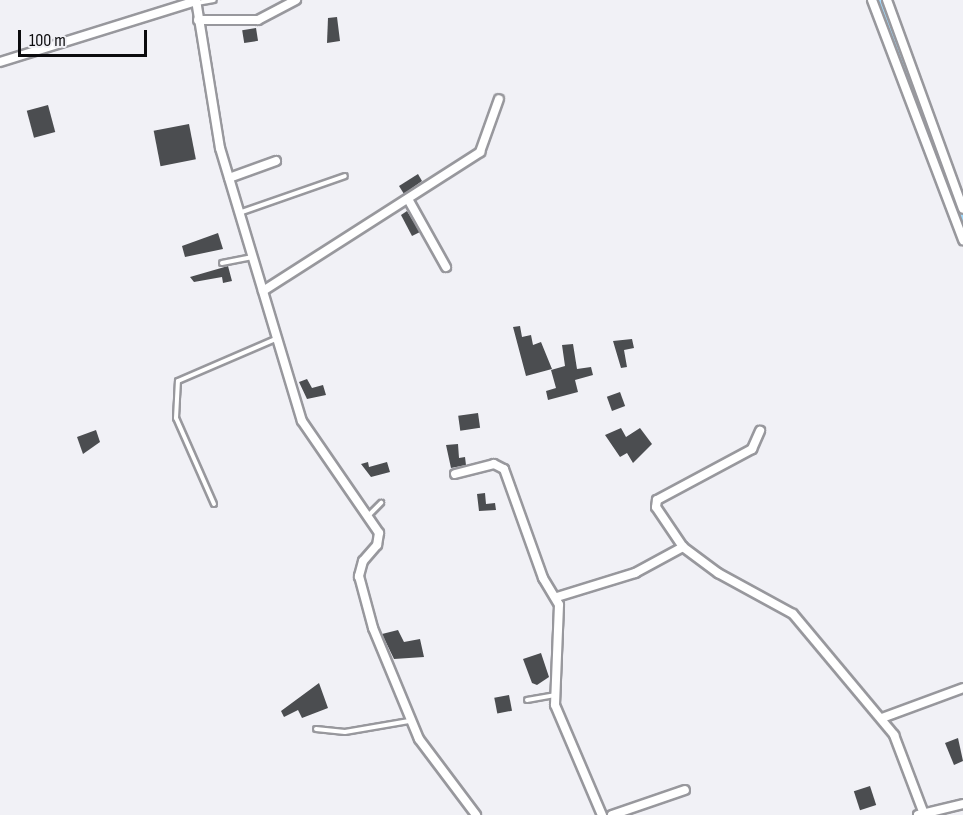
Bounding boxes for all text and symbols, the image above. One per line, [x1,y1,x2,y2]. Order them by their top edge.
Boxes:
scale bar [21,18,150,56]
text: 100 m [29,30,66,51]

